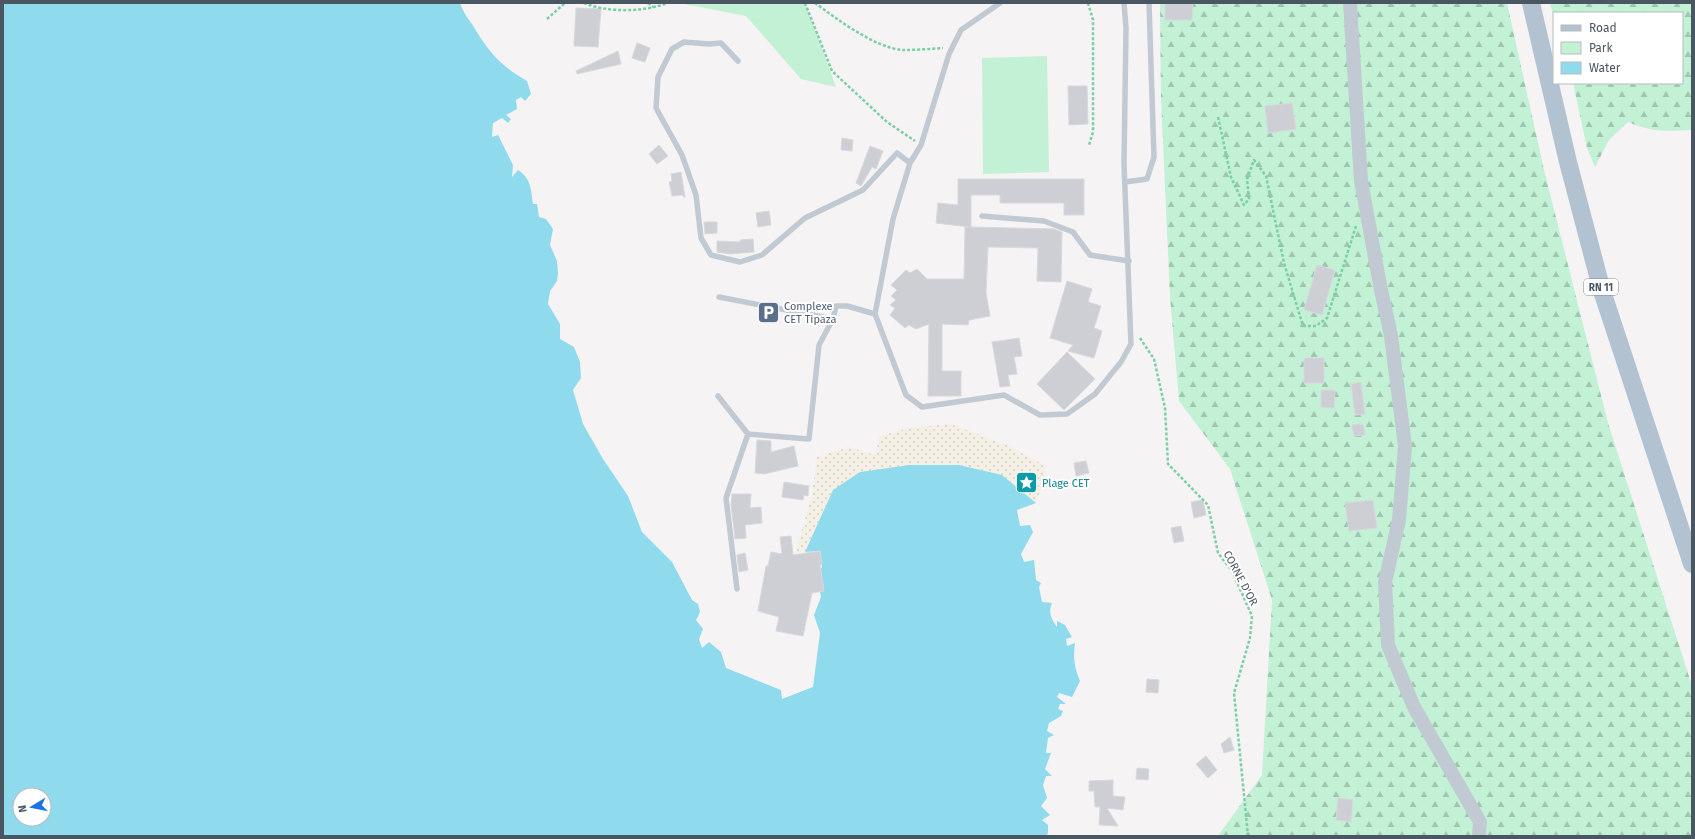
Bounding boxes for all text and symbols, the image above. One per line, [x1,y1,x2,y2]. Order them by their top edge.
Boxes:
legend [1553,12,1683,84]
text: Road [1589,21,1617,35]
text: Park [1589,41,1613,55]
text: Water [1589,61,1621,75]
road number: RN 11 [1584,279,1618,295]
parking icon: Complexe CET Tipaza [755,299,781,325]
place label: Complexe CET Tipaza [784,300,836,326]
place icon: Plage CET [1014,470,1040,496]
place label: Plage CET [1042,477,1090,490]
street label: CORNE D'OR [1221,549,1261,608]
north arrow [12,787,52,827]
text: N [16,804,30,813]

